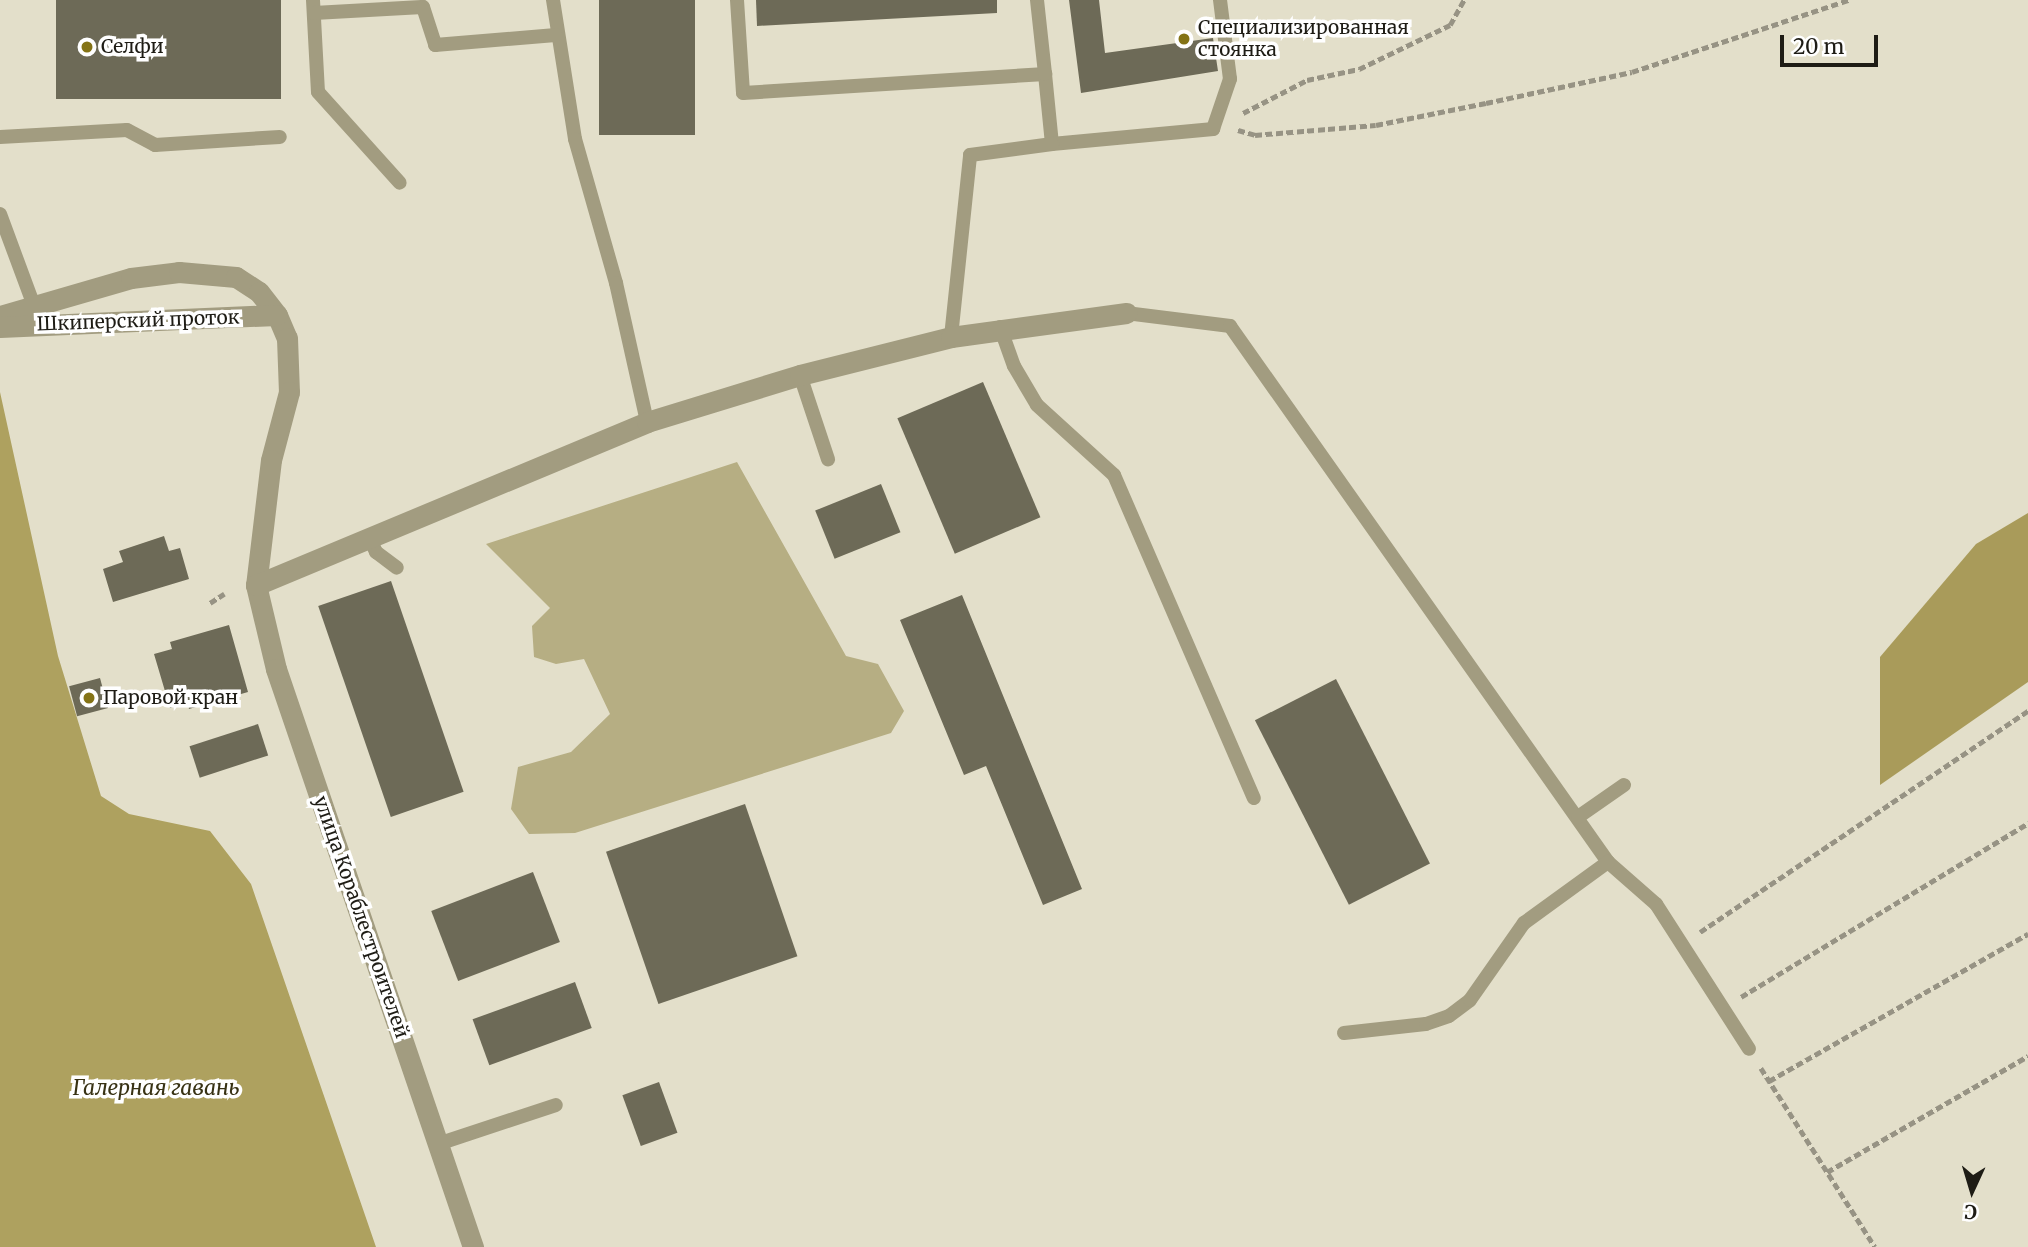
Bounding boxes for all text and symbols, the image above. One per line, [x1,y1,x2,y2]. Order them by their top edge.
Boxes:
place label: Специализированная стоянка [1198,17,1409,61]
scale bar [1783,21,1881,65]
marker: Специализированная стоянка [1176,31,1192,47]
text: 20 m [1793,33,1844,60]
place label: Селфи [101,36,164,58]
marker: Селфи [79,39,95,55]
street label: Шкиперский проток [36,306,240,336]
place label: Паровой кран [103,687,238,709]
marker: Паровой кран [81,690,97,706]
street label: улица Кораблестроителей [309,793,413,1041]
water label: Галерная гавань [72,1075,240,1101]
north arrow [1937,1156,2007,1226]
text: С [1963,1200,1978,1224]

